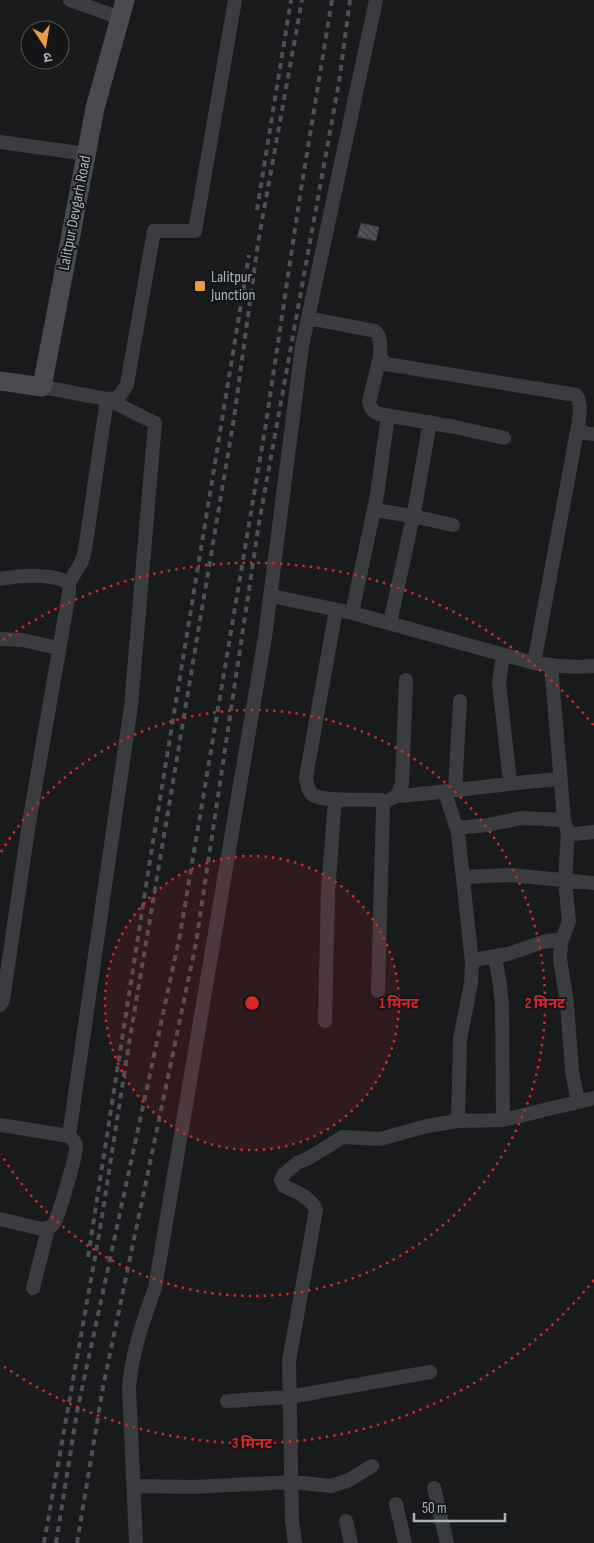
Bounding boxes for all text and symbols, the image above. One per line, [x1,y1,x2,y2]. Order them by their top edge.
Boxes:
north arrow [20,20,70,70]
text: उ [41,48,53,67]
street label: Lalitpur Devgarh Road [55,154,95,272]
place label: Lalitpur Junction [210,268,255,305]
marker: Lalitpur Junction [193,279,207,293]
centre of rings [243,994,261,1012]
text: 1 मिनट [379,994,420,1013]
text: 2 मिनट [525,994,566,1013]
text: 3 मिनट [232,1434,273,1453]
scale bar [414,1490,505,1522]
text: 50 m [422,1499,447,1518]

